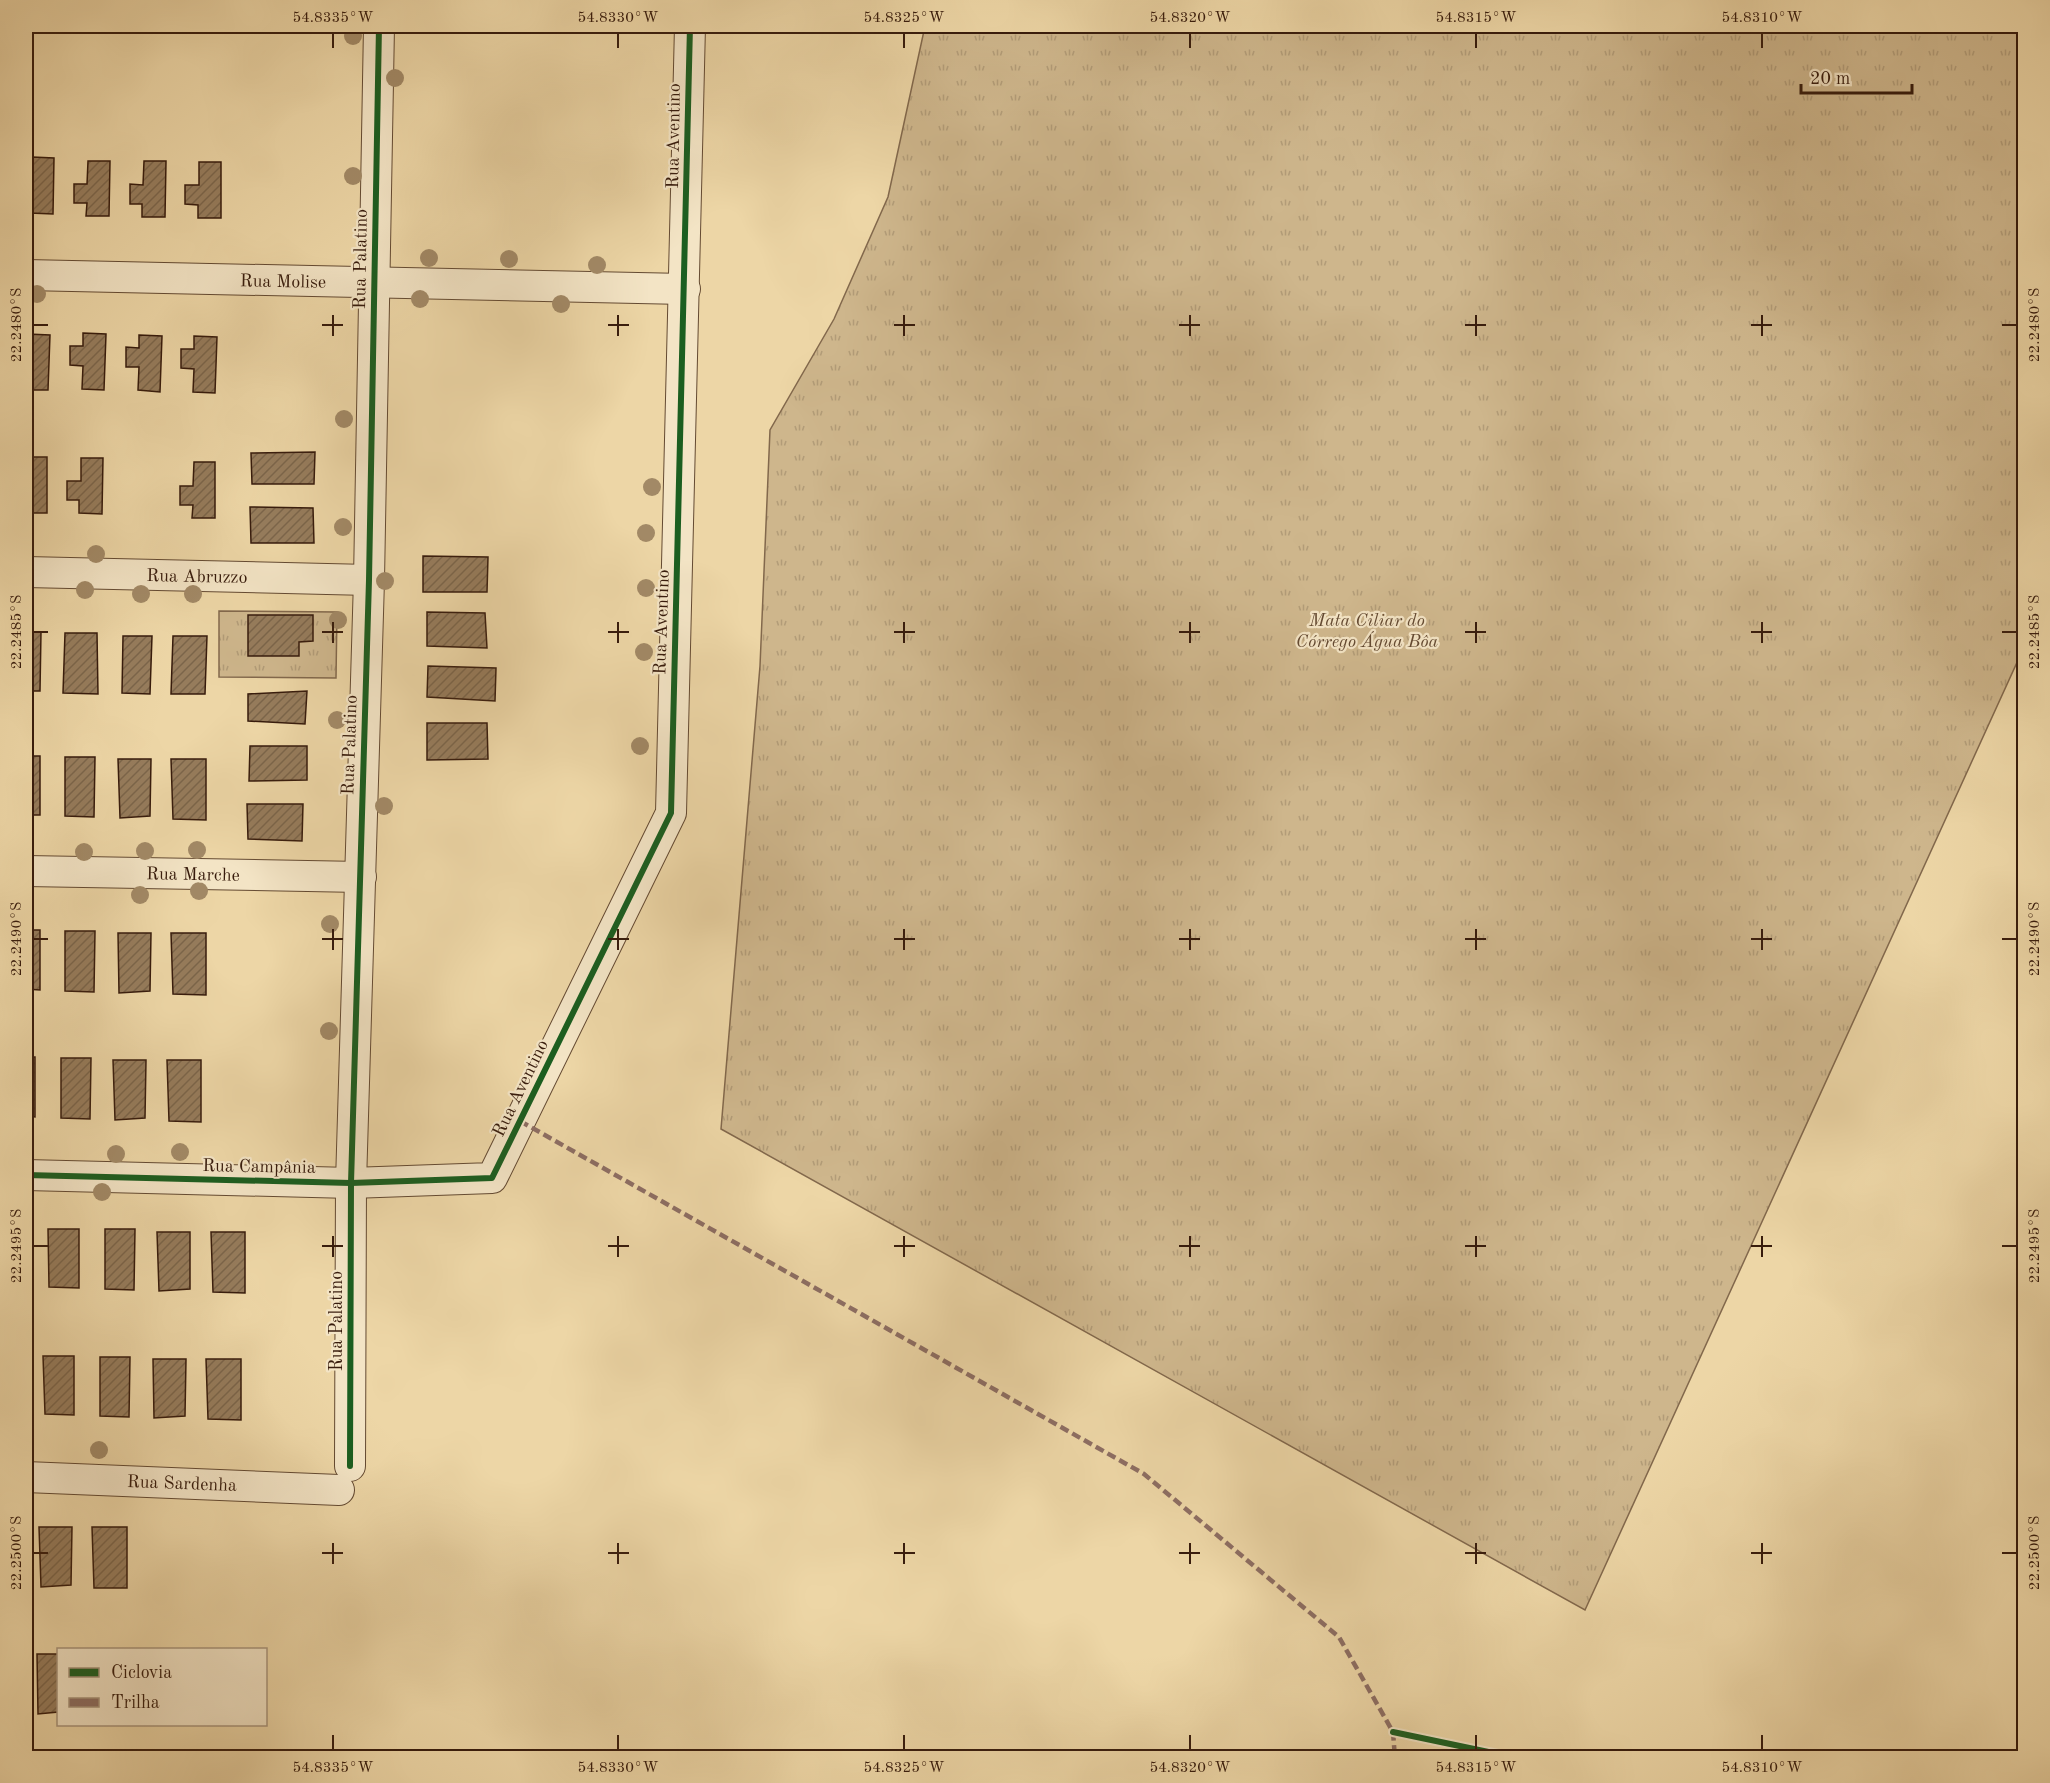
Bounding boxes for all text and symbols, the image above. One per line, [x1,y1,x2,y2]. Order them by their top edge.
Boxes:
text: 54.8335°W [292,11,374,26]
text: 54.8330°W [577,11,659,26]
text: 54.8325°W [863,11,945,26]
text: 54.8320°W [1149,11,1231,26]
text: 54.8315°W [1435,11,1517,26]
text: 54.8310°W [1721,11,1803,26]
scale bar [1801,57,1912,95]
text: 20 m [1810,70,1850,88]
street label: Rua Aventino [664,83,684,189]
street label: Rua Palatino [351,209,371,309]
street label: Rua Molise [240,272,326,292]
text: 22.2480°S [10,288,25,362]
text: 22.2480°S [2028,288,2043,362]
street label: Rua Abruzzo [146,567,248,587]
street label: Rua Aventino [651,569,673,675]
text: 22.2485°S [10,595,25,669]
text: 22.2485°S [2028,595,2043,669]
park label: Mata Ciliar do Córrego Água Bôa [1296,612,1439,651]
street label: Rua Palatino [339,695,361,795]
street label: Rua Marche [146,865,240,885]
text: 22.2490°S [10,902,25,976]
text: 22.2490°S [2028,902,2043,976]
street label: Rua Aventino [490,1037,552,1140]
street label: Rua Campânia [202,1157,316,1177]
text: 22.2495°S [10,1209,25,1283]
text: 22.2495°S [2028,1209,2043,1283]
street label: Rua Palatino [328,1271,346,1371]
street label: Rua Sardenha [127,1473,237,1495]
text: 22.2500°S [10,1516,25,1590]
text: 22.2500°S [2028,1516,2043,1590]
legend [57,1648,267,1726]
text: Ciclovia [111,1664,172,1682]
text: Trilha [111,1694,160,1712]
text: 54.8335°W [292,1761,374,1776]
text: 54.8330°W [577,1761,659,1776]
text: 54.8325°W [863,1761,945,1776]
text: 54.8320°W [1149,1761,1231,1776]
text: 54.8315°W [1435,1761,1517,1776]
text: 54.8310°W [1721,1761,1803,1776]

